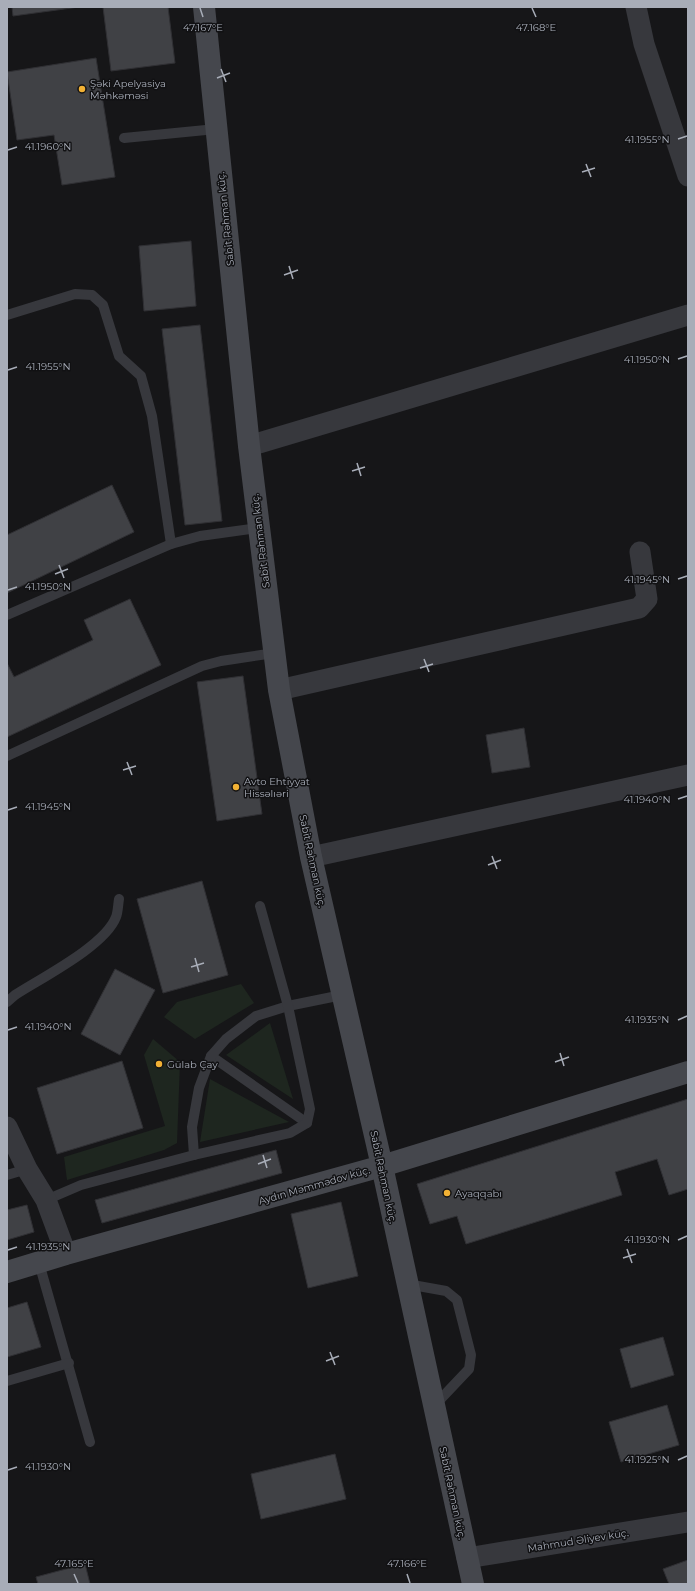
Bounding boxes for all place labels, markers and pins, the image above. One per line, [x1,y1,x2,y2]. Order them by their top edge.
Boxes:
place label: Şəki Apelyasiya Məhkəməsi [90,77,166,102]
marker: Şəki Apelyasiya Məhkəməsi [77,84,87,94]
place label: Avto Ehtiyyat Hissəlıəri [244,775,310,800]
marker: Avto Ehtiyyat Hissəlıəri [231,782,241,792]
place label: Gülab Çay [167,1058,218,1071]
marker: Gülab Çay [154,1059,164,1069]
place label: Ayaqqabı [455,1187,502,1200]
marker: Ayaqqabı [442,1188,452,1198]

